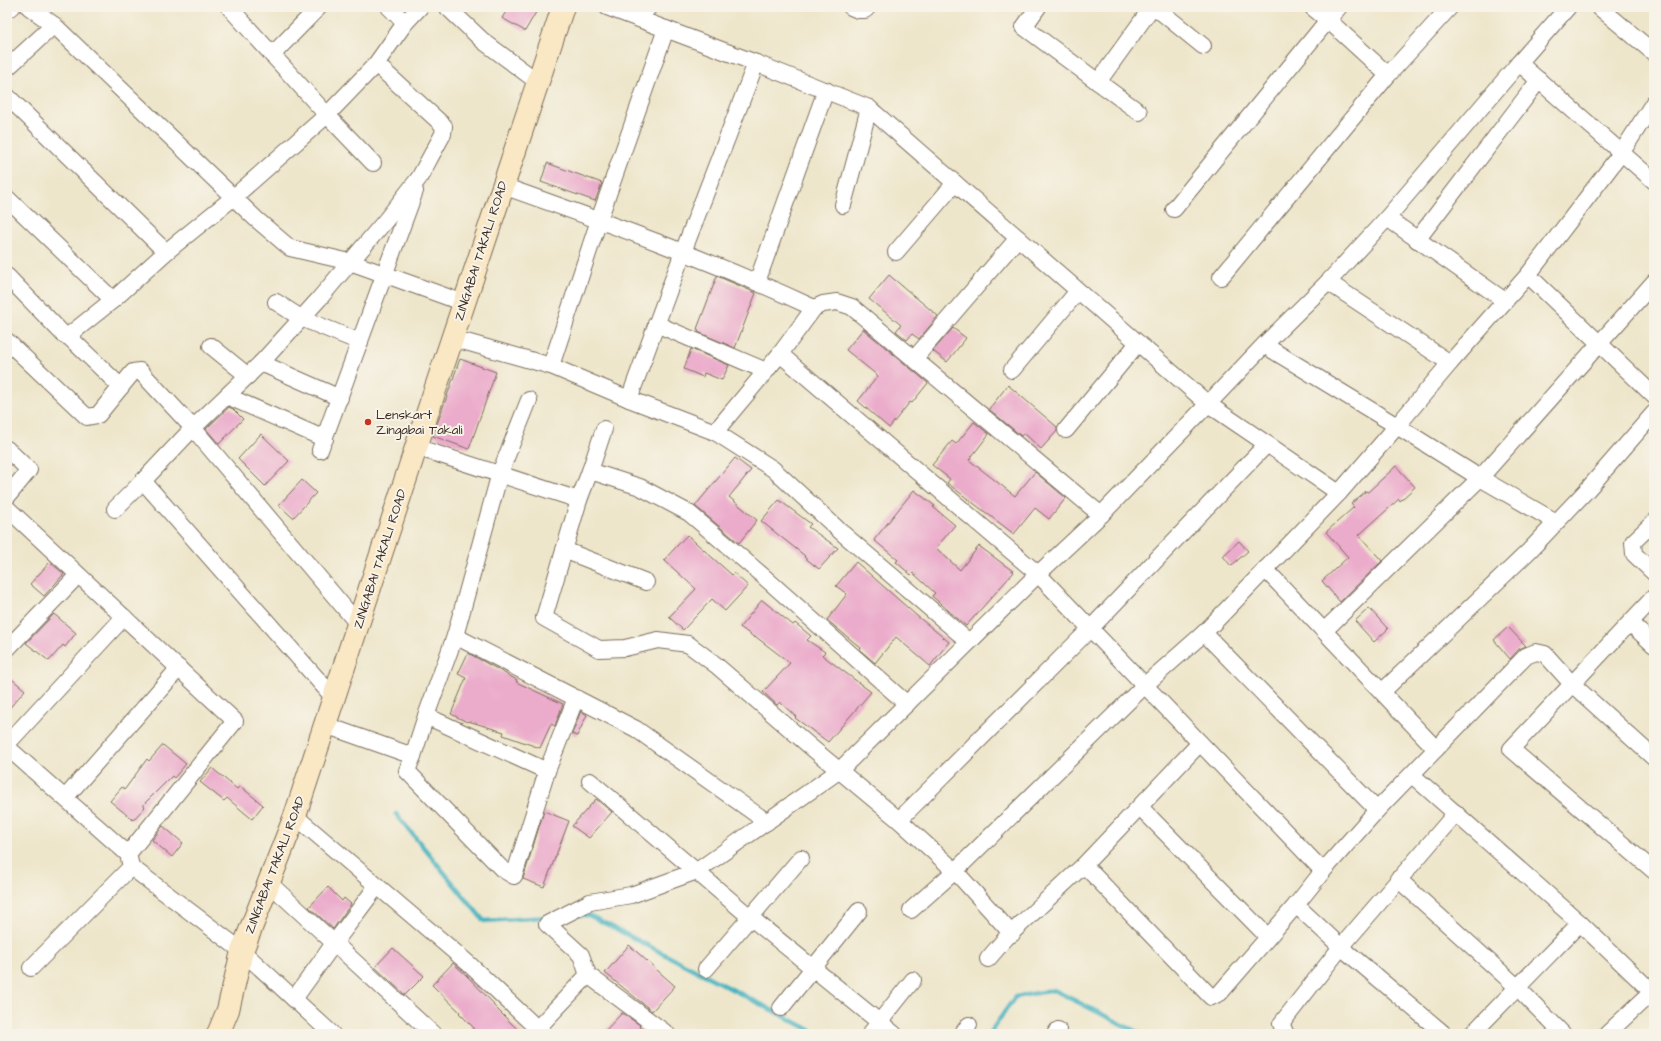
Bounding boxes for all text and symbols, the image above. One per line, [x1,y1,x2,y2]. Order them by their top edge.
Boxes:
street label: ZINGABAI TAKALI ROAD [450,178,512,323]
place label: Lenskart Zingabai Takali [376,406,462,440]
marker: Lenskart Zingabai Takali [363,417,373,427]
street label: ZINGABAI TAKALI ROAD [349,486,411,631]
street label: ZINGABAI TAKALI ROAD [240,793,310,936]

